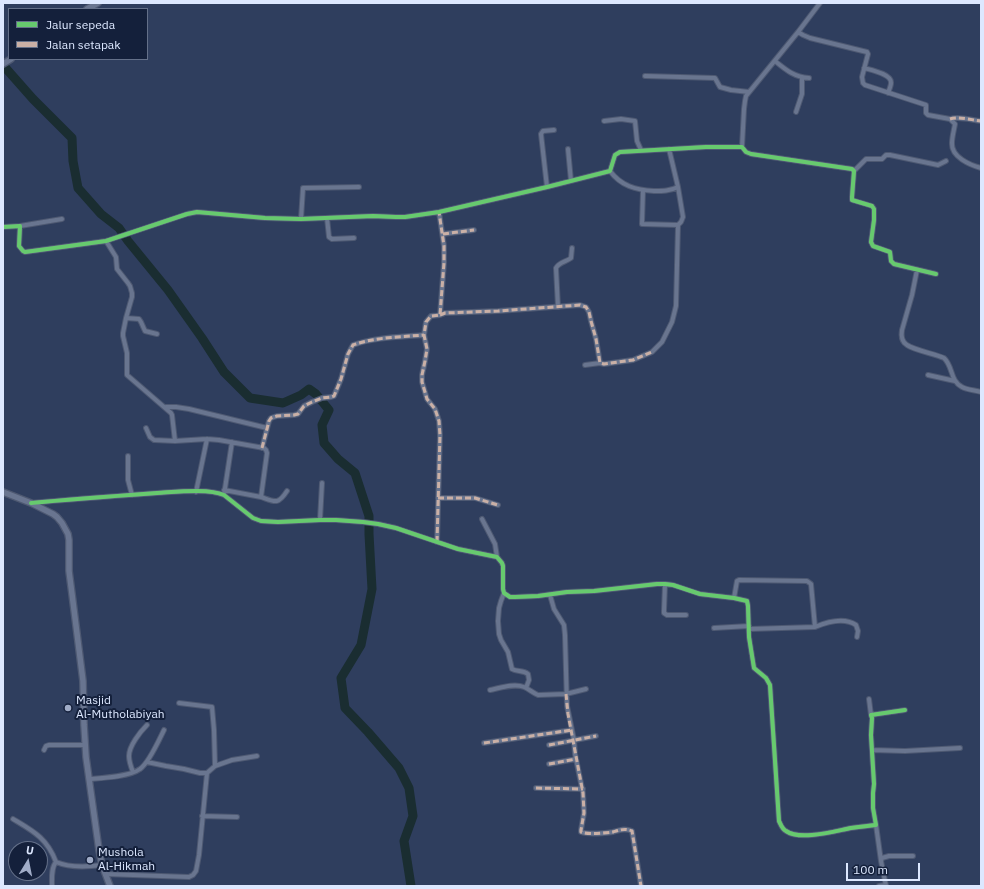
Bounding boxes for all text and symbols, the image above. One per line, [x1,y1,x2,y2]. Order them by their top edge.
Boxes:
legend [8,8,148,60]
text: Jalur sepeda [46,17,115,32]
text: Jalan setapak [46,37,121,52]
place label: Masjid Al-Mutholabiyah [76,694,165,722]
marker: Masjid Al-Mutholabiyah [63,703,73,713]
north arrow [8,841,48,881]
text: U [25,843,35,858]
place label: Mushola Al-Hikmah [98,846,155,874]
marker: Mushola Al-Hikmah [85,855,95,865]
scale bar [848,855,922,881]
text: 100 m [853,862,888,877]

